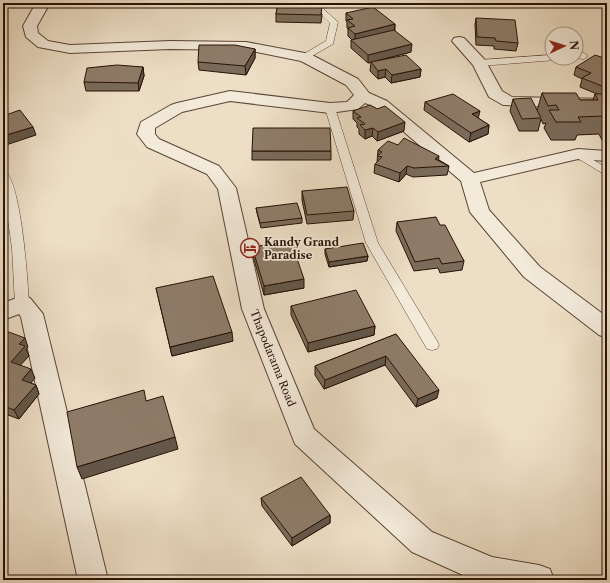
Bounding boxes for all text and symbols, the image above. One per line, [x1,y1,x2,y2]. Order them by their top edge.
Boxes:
north arrow [544,26,584,66]
text: N [567,40,581,51]
place label: Kandy Grand Paradise [264,235,340,262]
hotel icon: Kandy Grand Paradise [239,237,261,259]
street label: Thapodarama Road [247,307,299,409]

